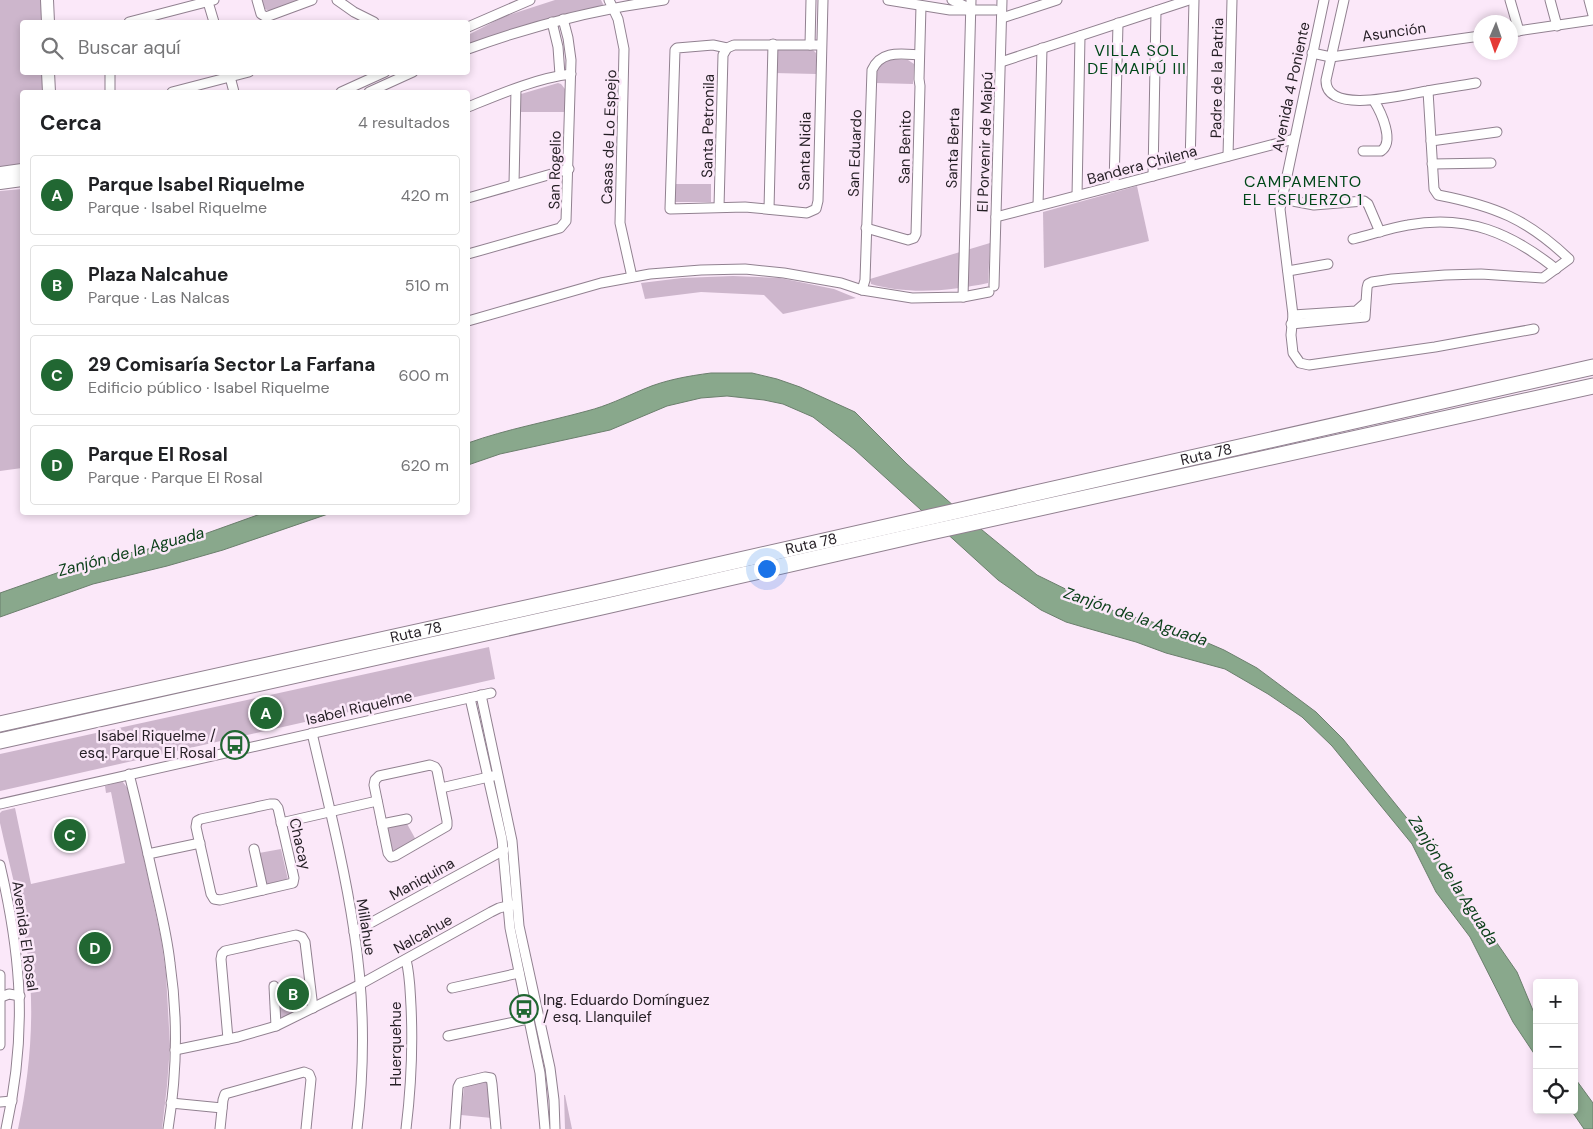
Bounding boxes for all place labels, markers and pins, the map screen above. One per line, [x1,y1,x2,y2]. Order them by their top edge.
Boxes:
pin: A [250,694,282,732]
place label: Isabel Riquelme / esq. Parque El Rosal [79,726,216,763]
bus stop icon: Isabel Riquelme / esq. Parque El Rosal [220,730,250,760]
pin: C [54,816,86,854]
pin: D [79,929,111,967]
pin: B [277,975,309,1013]
place label: Ing. Eduardo Domínguez / esq. Llanquilef [543,990,710,1027]
bus stop icon: Ing. Eduardo Domínguez / esq. Llanquilef [509,994,539,1024]

